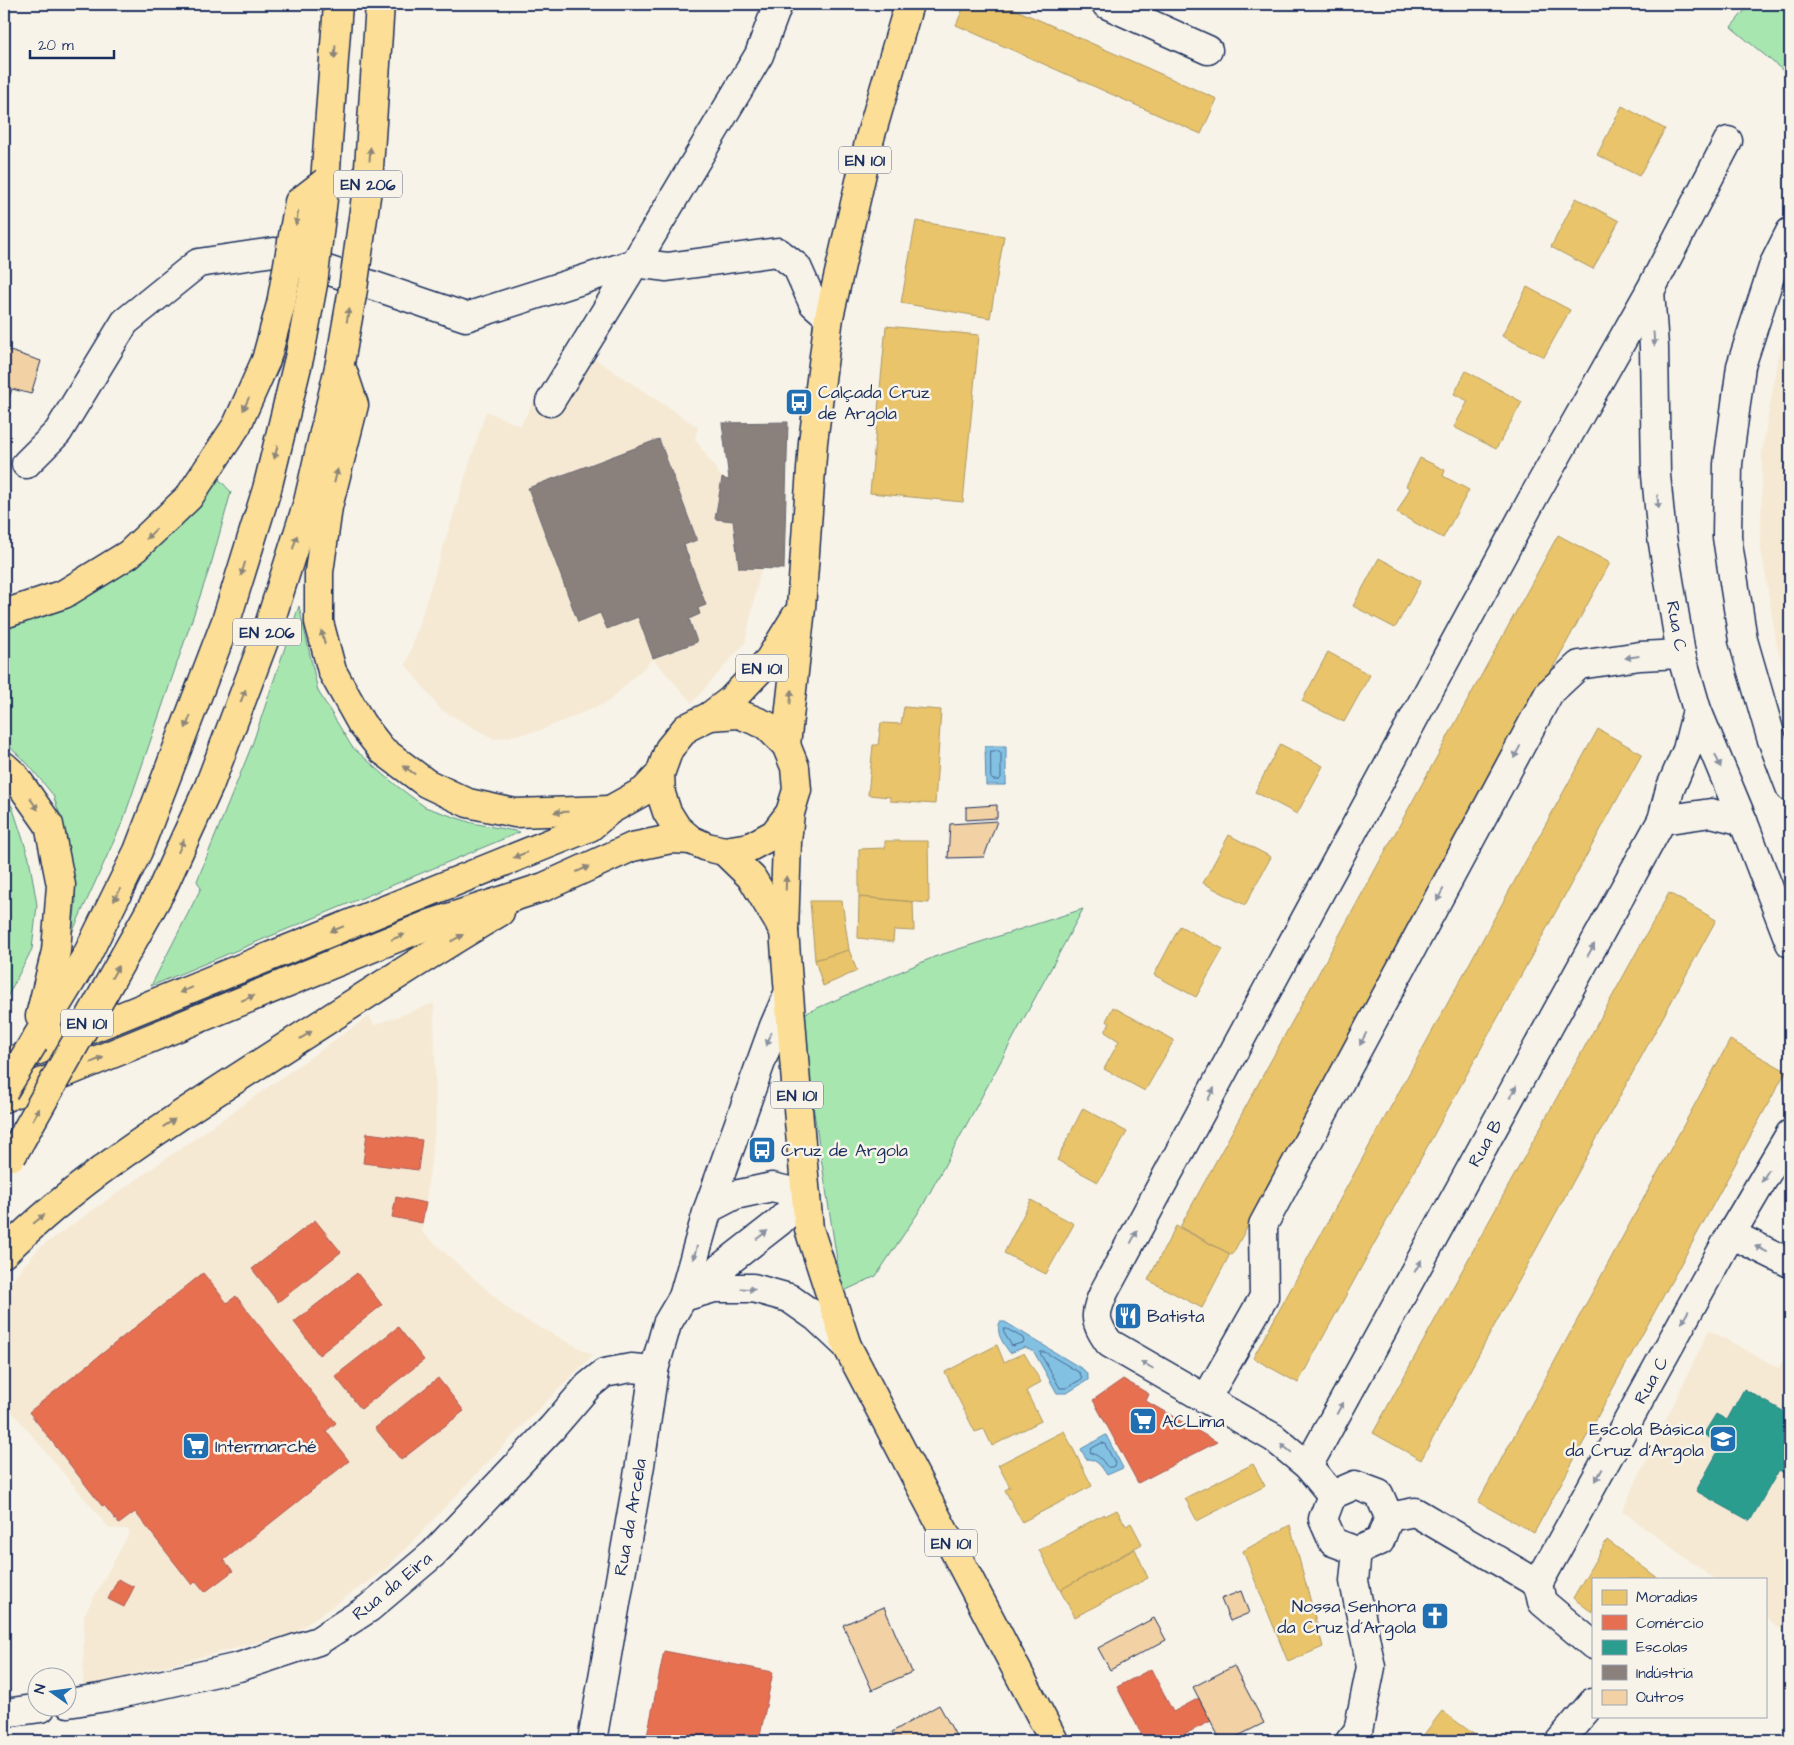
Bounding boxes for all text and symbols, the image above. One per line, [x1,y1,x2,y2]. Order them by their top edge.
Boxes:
scale bar [30,28,114,60]
text: 20 m [38,35,74,56]
one-way arrow [330,45,338,61]
one-way arrow [367,146,375,162]
road number: EN 101 [839,146,891,174]
road number: EN 206 [334,170,402,198]
one-way arrow [292,210,300,226]
one-way arrow [345,307,353,323]
one-way arrow [1650,332,1658,348]
place label: Calçada Cruz de Argola [818,380,930,427]
bus stop icon: Calçada Cruz de Argola [784,387,814,417]
one-way arrow [242,397,250,411]
one-way arrow [272,445,280,460]
one-way arrow [332,469,340,484]
one-way arrow [1655,494,1663,510]
one-way arrow [145,528,157,540]
one-way arrow [292,535,299,550]
one-way arrow [238,561,246,576]
street label: Rua C [1660,599,1693,654]
road number: EN 206 [233,618,301,646]
one-way arrow [319,629,327,644]
one-way arrow [1624,653,1640,661]
road number: EN 101 [736,654,788,681]
one-way arrow [239,688,247,703]
one-way arrow [787,689,795,705]
one-way arrow [184,715,192,730]
one-way arrow [1513,745,1521,760]
one-way arrow [1715,754,1723,768]
one-way arrow [402,765,416,775]
one-way arrow [29,797,39,811]
one-way arrow [553,808,569,816]
one-way arrow [178,839,186,853]
one-way arrow [512,851,527,859]
one-way arrow [576,865,591,873]
one-way arrow [782,874,790,890]
one-way arrow [113,888,122,903]
one-way arrow [1436,888,1444,903]
one-way arrow [329,925,344,933]
one-way arrow [391,932,405,940]
one-way arrow [451,933,464,942]
one-way arrow [1586,943,1595,957]
one-way arrow [111,965,120,979]
one-way arrow [179,987,194,994]
one-way arrow [241,994,255,1002]
road number: EN 101 [61,1010,113,1036]
one-way arrow [299,1030,312,1039]
one-way arrow [1359,1031,1367,1046]
one-way arrow [765,1032,772,1047]
one-way arrow [90,1056,105,1063]
road number: EN 101 [771,1082,823,1108]
one-way arrow [1207,1086,1215,1101]
one-way arrow [1508,1086,1517,1099]
one-way arrow [32,1106,40,1121]
street label: Rua B [1462,1115,1509,1172]
one-way arrow [162,1118,176,1127]
bus stop icon: Cruz de Argola [747,1135,777,1165]
place label: Cruz de Argola [781,1138,908,1164]
one-way arrow [1761,1169,1770,1182]
one-way arrow [32,1214,45,1225]
one-way arrow [755,1229,768,1240]
one-way arrow [1130,1229,1138,1244]
one-way arrow [1753,1245,1768,1253]
one-way arrow [691,1246,699,1261]
one-way arrow [1414,1258,1422,1273]
one-way arrow [740,1285,756,1293]
restaurant icon: Batista [1113,1301,1143,1331]
place label: Batista [1147,1304,1204,1329]
one-way arrow [1681,1310,1690,1324]
street label: Rua C [1628,1352,1675,1409]
one-way arrow [1139,1361,1154,1369]
one-way arrow [1336,1401,1344,1416]
supermarket icon: ACLima [1128,1406,1158,1436]
place label: ACLima [1162,1409,1225,1434]
place label: Escola Básica da Cruz d'Argola [1565,1417,1704,1464]
school or university icon: Escola Básica da Cruz d'Argola [1708,1424,1738,1454]
supermarket icon: Intermarché [181,1431,211,1461]
place label: Intermarché [215,1434,317,1459]
one-way arrow [1280,1443,1293,1454]
street label: Rua da Arcela [608,1457,653,1578]
one-way arrow [1595,1467,1603,1482]
road number: EN 101 [925,1530,977,1556]
street label: Rua da Eira [347,1546,438,1626]
legend [1592,1578,1766,1718]
text: Moradias [1636,1587,1698,1608]
place label: Nossa Senhora da Cruz d´Argola [1277,1594,1416,1641]
church icon: Nossa Senhora da Cruz d´Argola [1420,1601,1450,1631]
text: Comércio [1636,1613,1704,1634]
text: Escolas [1636,1637,1688,1658]
text: Indústria [1636,1663,1693,1684]
north arrow [28,1668,78,1718]
text: N [30,1682,51,1696]
text: Outros [1636,1687,1684,1708]

